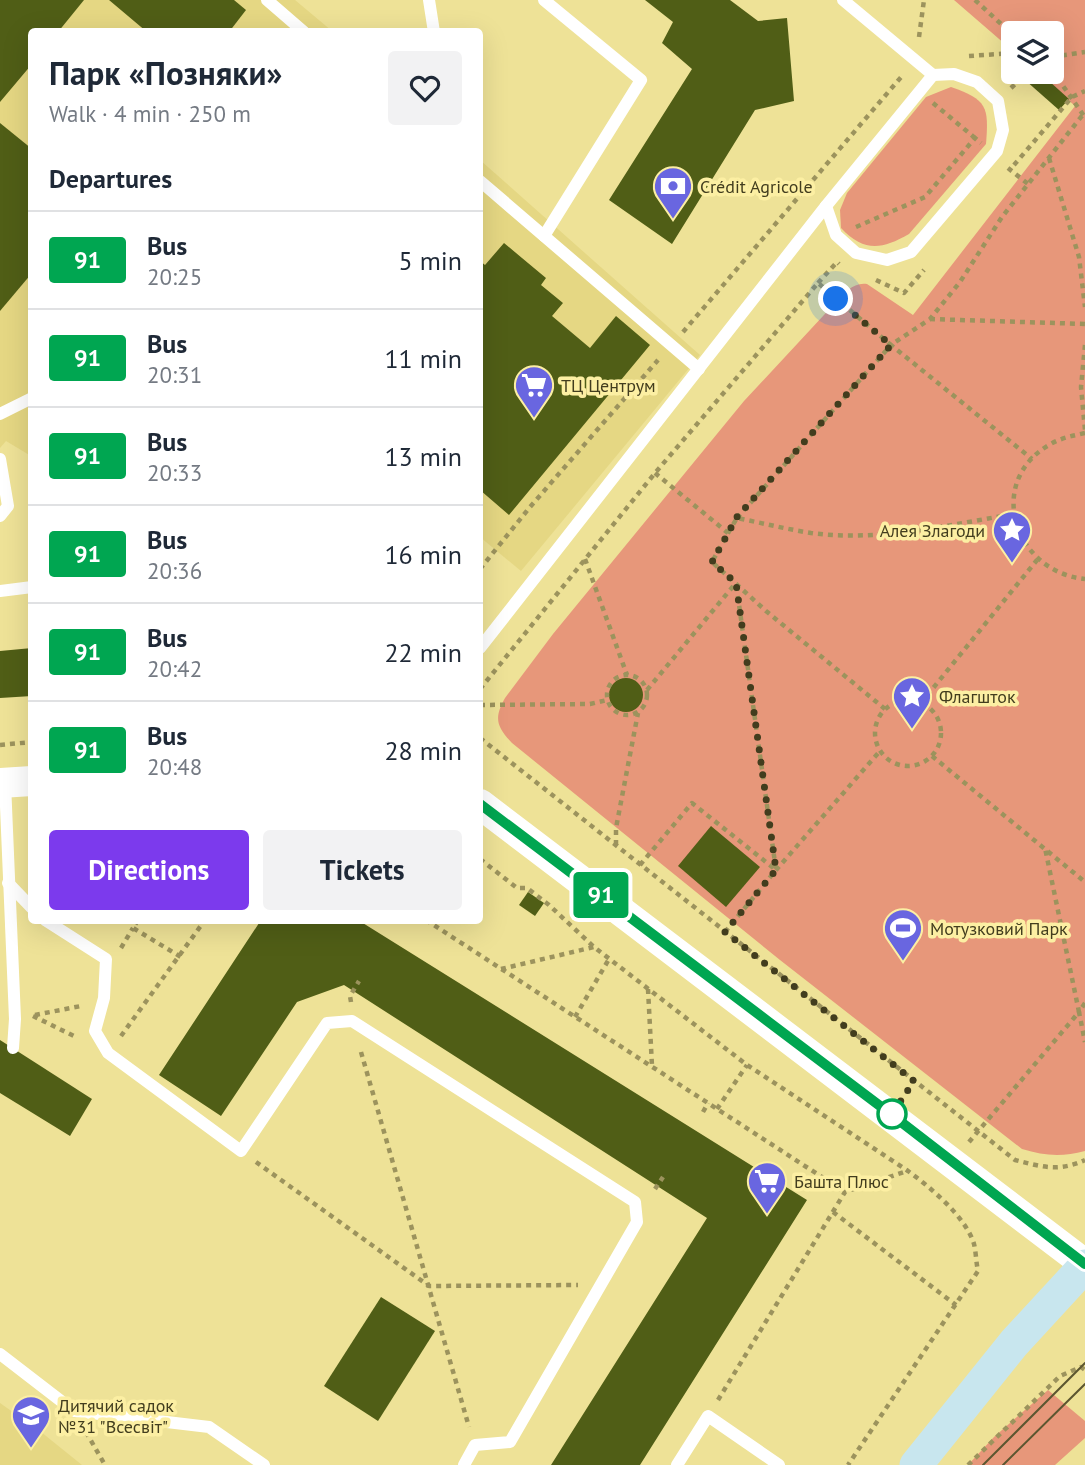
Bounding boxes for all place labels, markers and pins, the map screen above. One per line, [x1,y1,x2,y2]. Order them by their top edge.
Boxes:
bank icon: Crédit Agricole [652,165,694,220]
place label: Crédit Agricole [700,175,813,198]
supermarket icon: ТЦ Центрум [513,364,555,419]
place label: ТЦ Центрум [561,374,656,397]
place icon: Алея Злагоди [991,509,1033,564]
place label: Алея Злагоди [880,519,985,542]
place icon: Флагшток [891,675,933,730]
place label: Флагшток [939,685,1016,708]
sports icon: Мотузковий Парк [882,907,924,962]
place label: Мотузковий Парк [930,917,1068,940]
unlabelled marker [877,1099,907,1129]
supermarket icon: Башта Плюс [746,1160,788,1215]
place label: Башта Плюс [794,1170,889,1193]
school or university icon: Дитячий садок №31 "Всесвіт" [10,1394,52,1449]
place label: Дитячий садок №31 "Всесвіт" [58,1394,174,1438]

